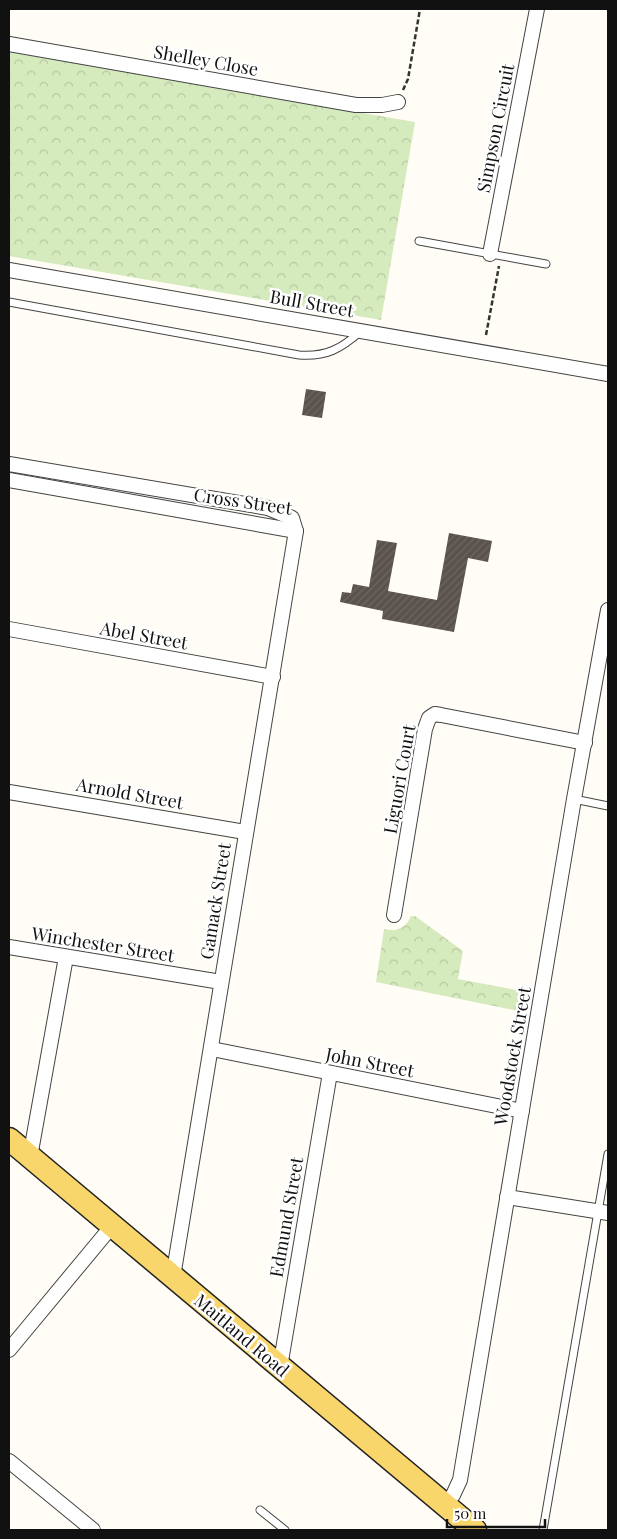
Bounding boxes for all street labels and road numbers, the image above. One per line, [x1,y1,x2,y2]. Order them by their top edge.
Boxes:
street label: Shelley Close [152,39,260,81]
street label: Simpson Circuit [471,61,519,194]
street label: Bull Street [268,284,356,322]
street label: Cross Street [192,482,294,520]
street label: Abel Street [97,615,190,655]
street label: Liguori Court [378,722,421,836]
street label: Arnold Street [74,772,186,814]
street label: Gamack Street [194,840,236,961]
street label: Winchester Street [29,921,177,967]
street label: Woodstock Street [488,984,536,1128]
street label: John Street [323,1042,417,1082]
street label: Edmund Street [264,1154,309,1279]
street label: Maitland Road [189,1288,295,1382]

